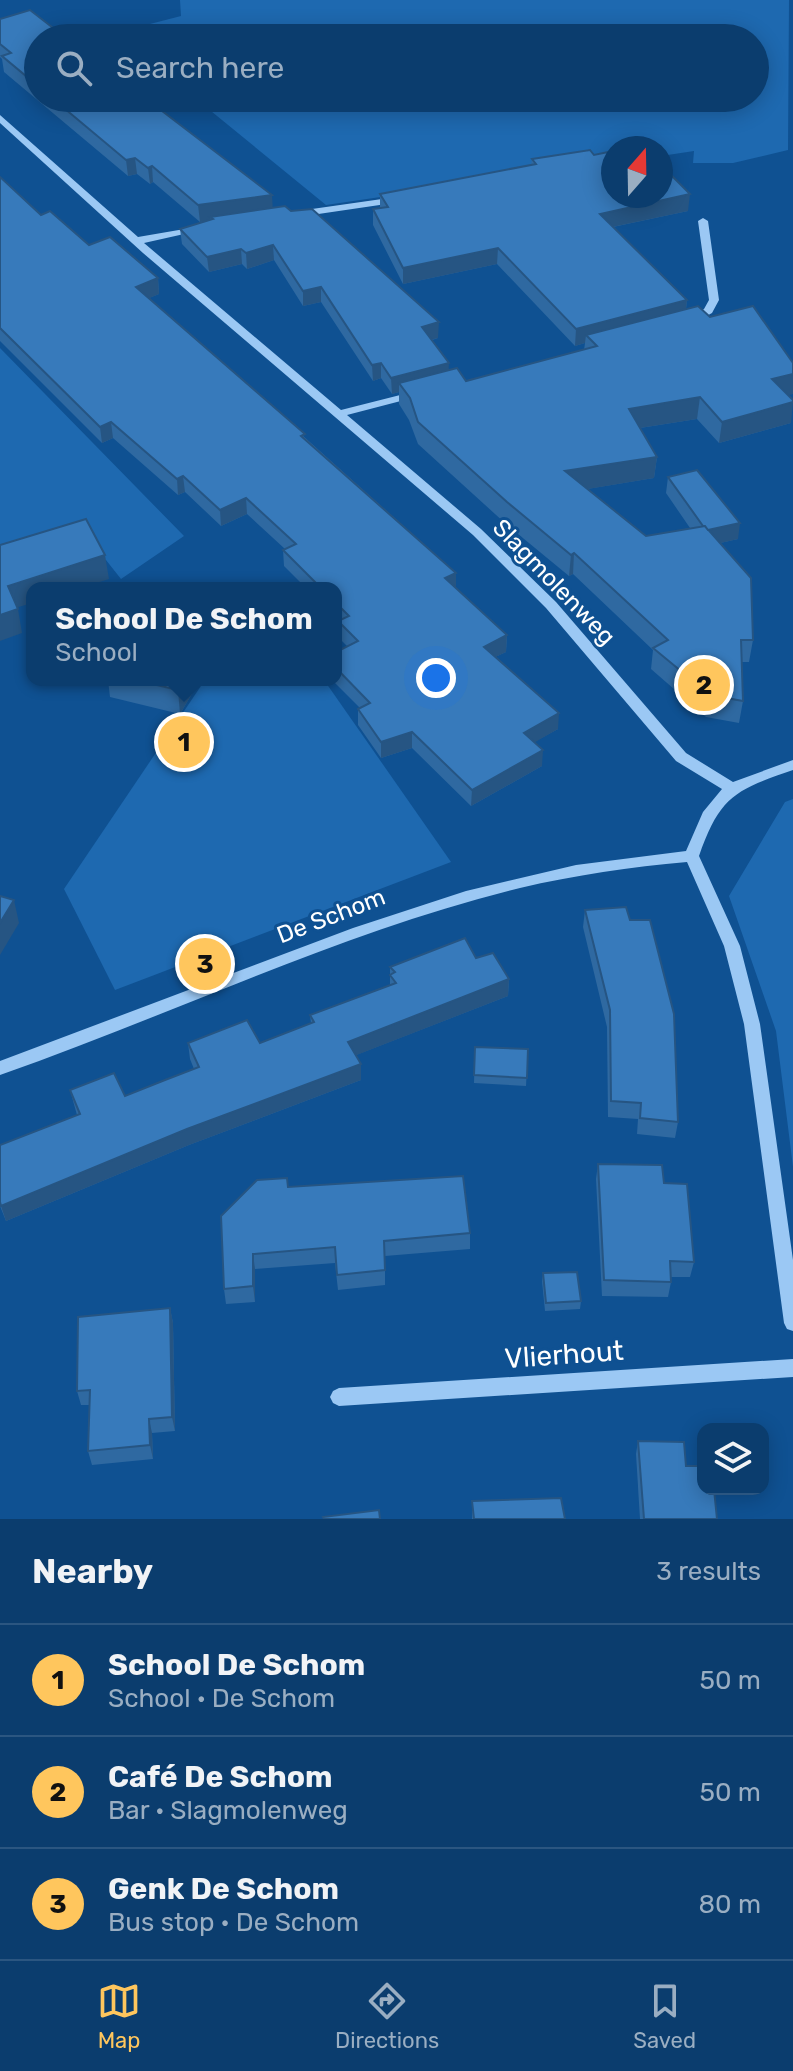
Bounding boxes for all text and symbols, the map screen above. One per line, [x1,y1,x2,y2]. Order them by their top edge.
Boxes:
search box [24,24,769,112]
icon: search [52,46,96,90]
text: Search here [116,50,284,86]
north arrow [601,136,673,208]
street label: Slagmolenweg [487,513,621,651]
popup [26,582,342,686]
text: School De Schom [55,601,313,637]
text: School [55,637,138,668]
pin: 2 [678,655,730,715]
your location [416,658,456,698]
pin: 1 [158,712,210,772]
street label: De Schom [273,883,389,949]
pin: 3 [179,934,231,994]
street label: Vlierhout [503,1334,625,1375]
map controls [697,1423,769,1495]
button: layers [697,1423,769,1495]
text: Nearby [32,1551,153,1592]
text: 3 results [656,1556,761,1587]
text: School De Schom [108,1647,365,1683]
text: 1 [52,1665,64,1696]
text: 50 m [700,1665,761,1696]
text: School · De Schom [108,1683,335,1714]
text: Café De Schom [108,1759,333,1795]
text: 2 [50,1777,66,1808]
text: 50 m [700,1777,761,1808]
text: Bar · Slagmolenweg [108,1795,348,1826]
text: Genk De Schom [108,1871,339,1907]
text: 3 [49,1889,67,1920]
text: 80 m [698,1889,761,1920]
text: Bus stop · De Schom [108,1907,359,1938]
tab: Map [97,1979,141,2054]
tab: Directions [335,1979,439,2054]
tab: Saved [633,1979,696,2054]

